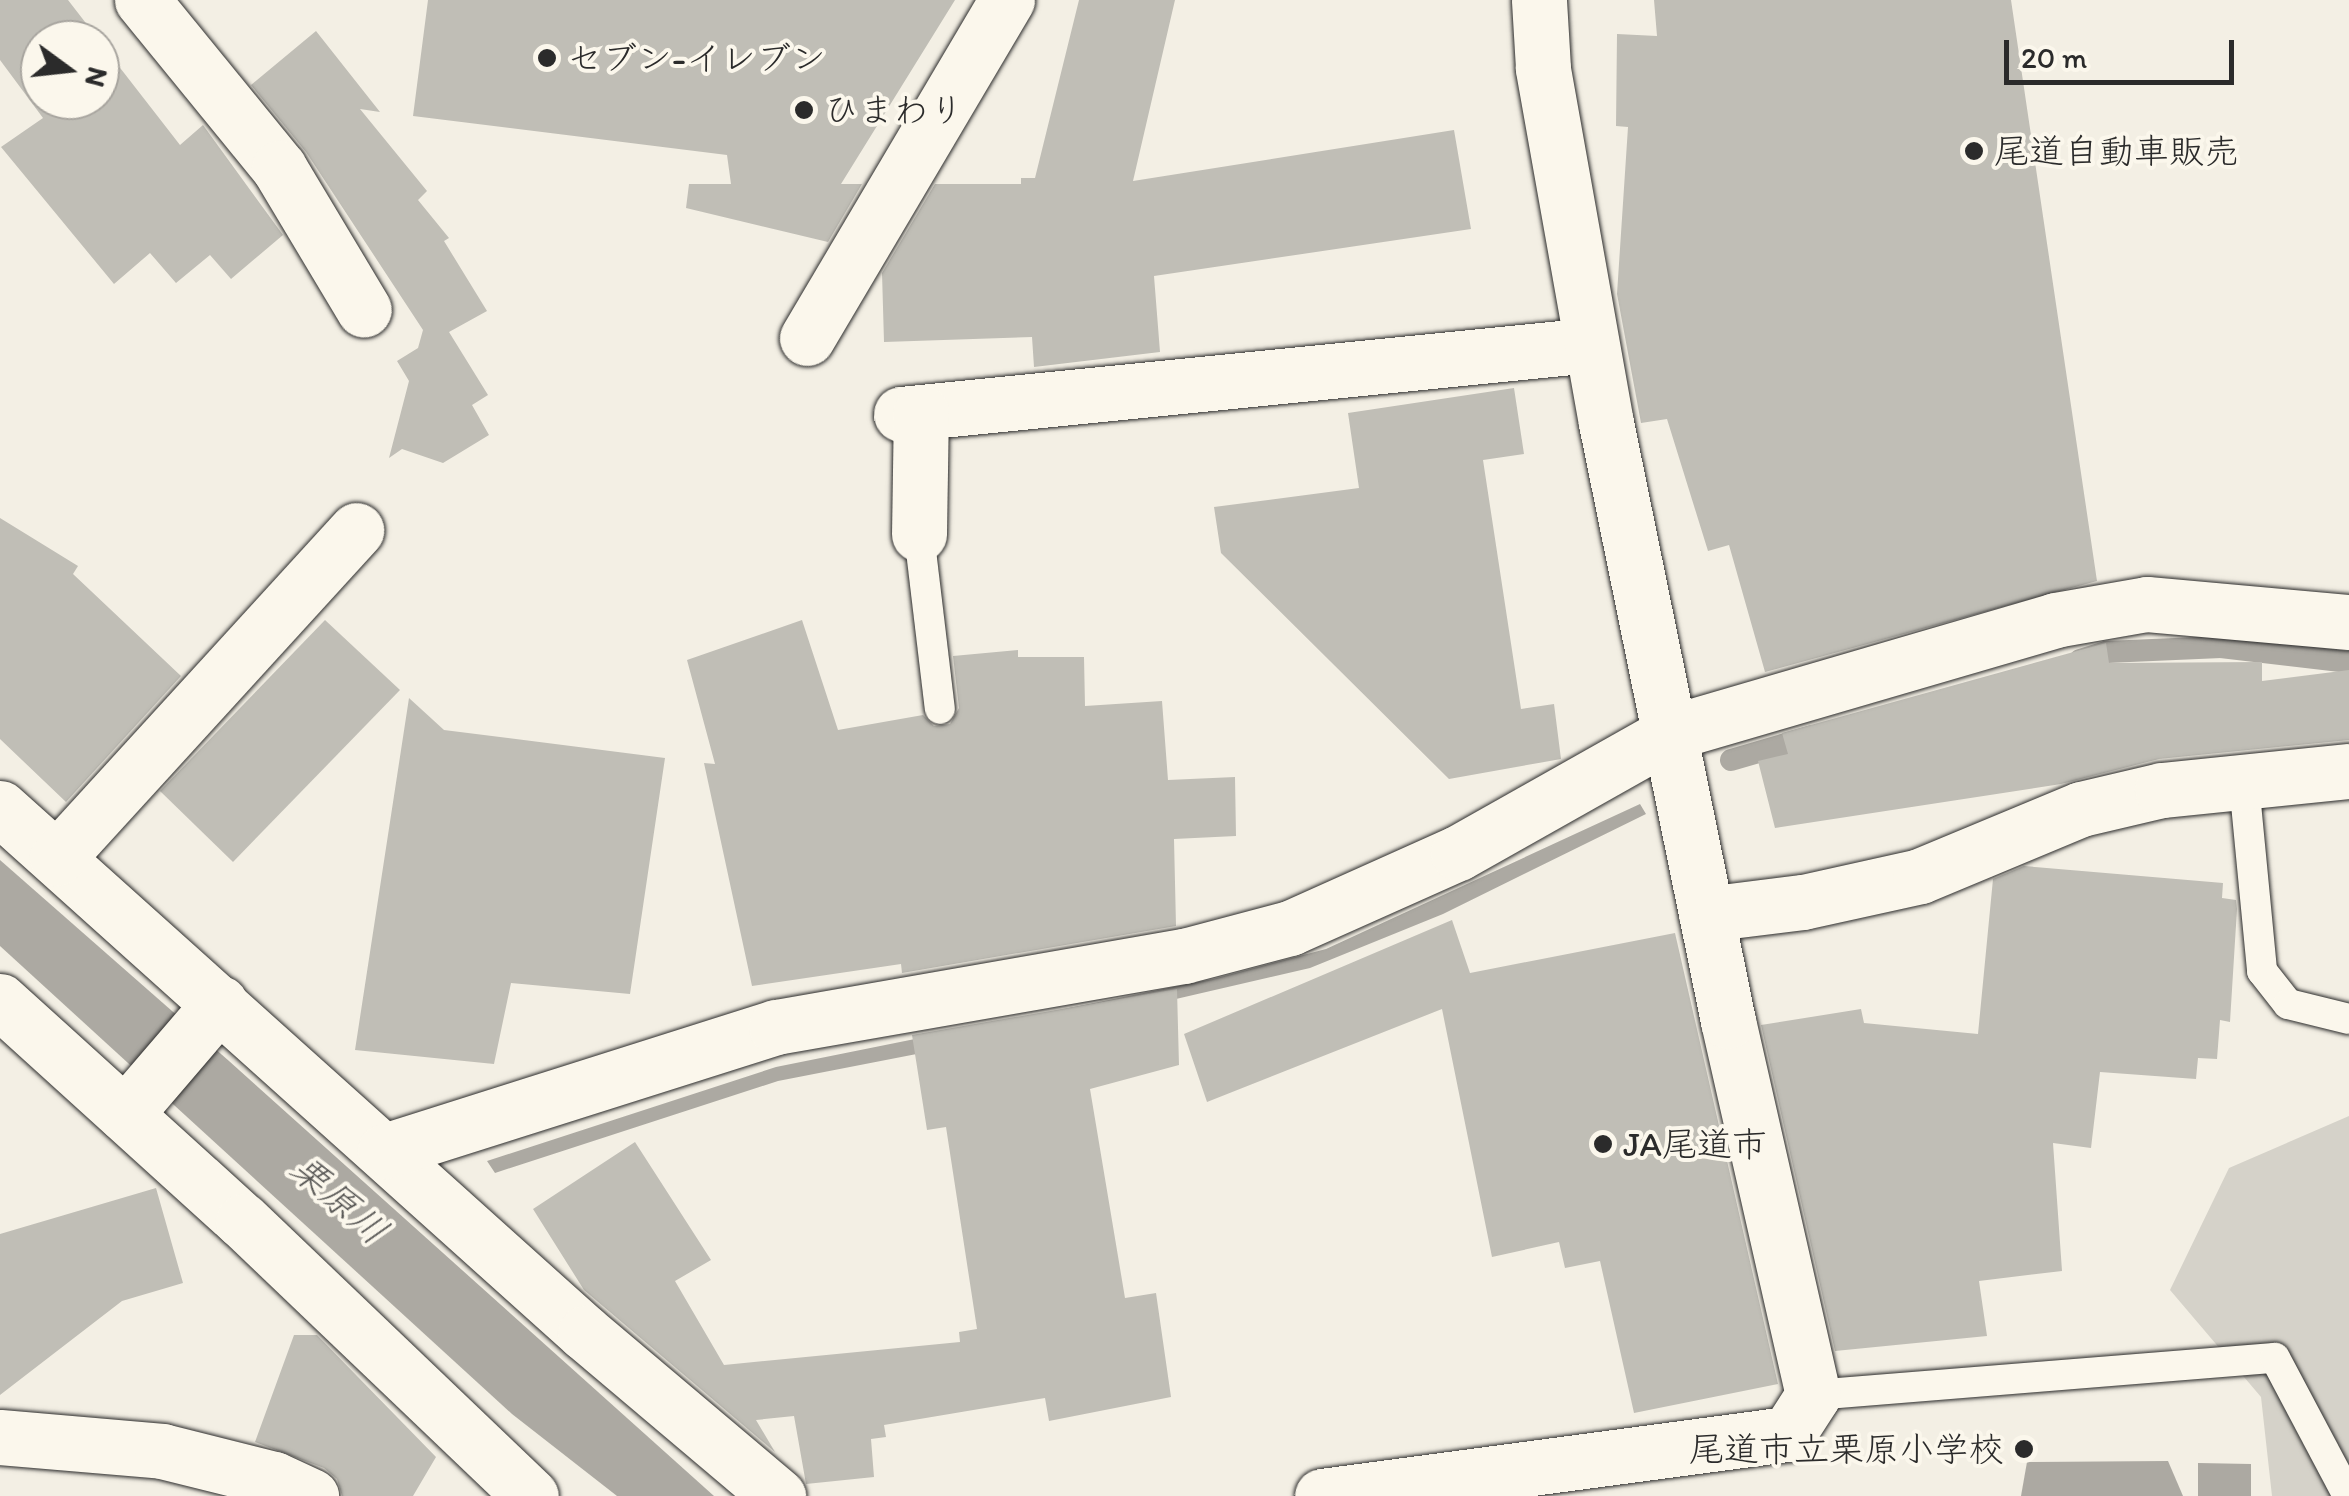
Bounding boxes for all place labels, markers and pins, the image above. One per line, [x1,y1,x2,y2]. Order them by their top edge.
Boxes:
place label: セブン-イレブン [567,37,826,79]
marker: セブン-イレブン [536,47,558,69]
place label: ひまわり [824,89,964,131]
marker: ひまわり [793,99,815,121]
place label: 尾道自動車販売 [1994,130,2239,172]
marker: 尾道自動車販売 [1963,140,1985,162]
place label: JA尾道市 [1623,1123,1767,1165]
marker: JA尾道市 [1592,1133,1614,1155]
place label: 尾道市立栗原小学校 [1689,1428,2004,1470]
marker: 尾道市立栗原小学校 [2013,1438,2035,1460]

